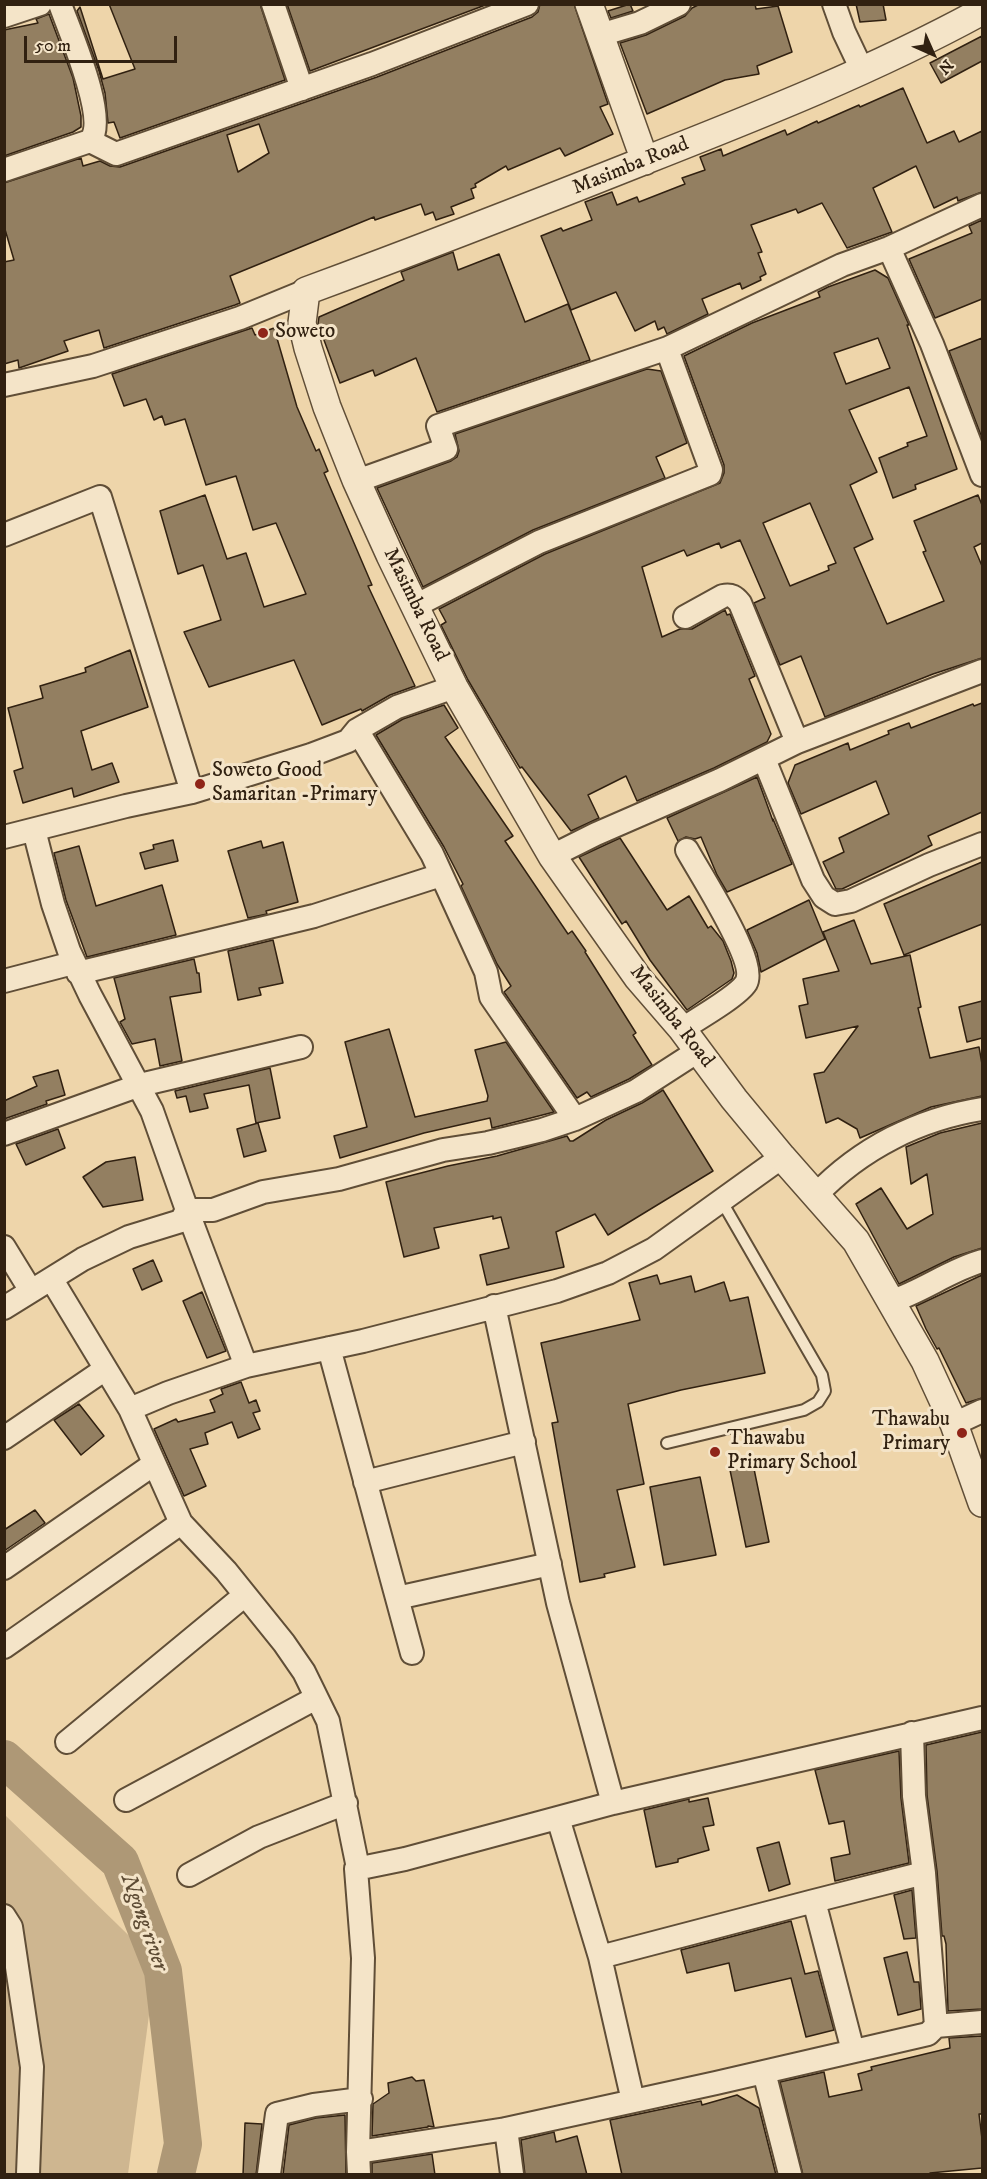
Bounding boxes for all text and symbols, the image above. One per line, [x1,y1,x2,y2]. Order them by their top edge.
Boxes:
scale bar [27,24,180,62]
north arrow [903,24,963,84]
text: 50 m [35,35,71,57]
text: N [934,55,957,78]
street label: Masimba Road [569,132,693,202]
place label: Soweto [275,320,335,346]
marker: Soweto [256,326,270,340]
street label: Masimba Road [377,544,453,666]
place label: Soweto Good Samaritan -Primary [212,759,377,809]
marker: Soweto Good Samaritan -Primary [193,777,207,791]
street label: Masimba Road [623,961,719,1073]
place label: Thawabu Primary [872,1408,950,1458]
marker: Thawabu Primary [955,1426,969,1440]
place label: Thawabu Primary School [727,1427,857,1477]
marker: Thawabu Primary School [708,1445,722,1459]
water label: Ngong river [113,1871,173,1975]

